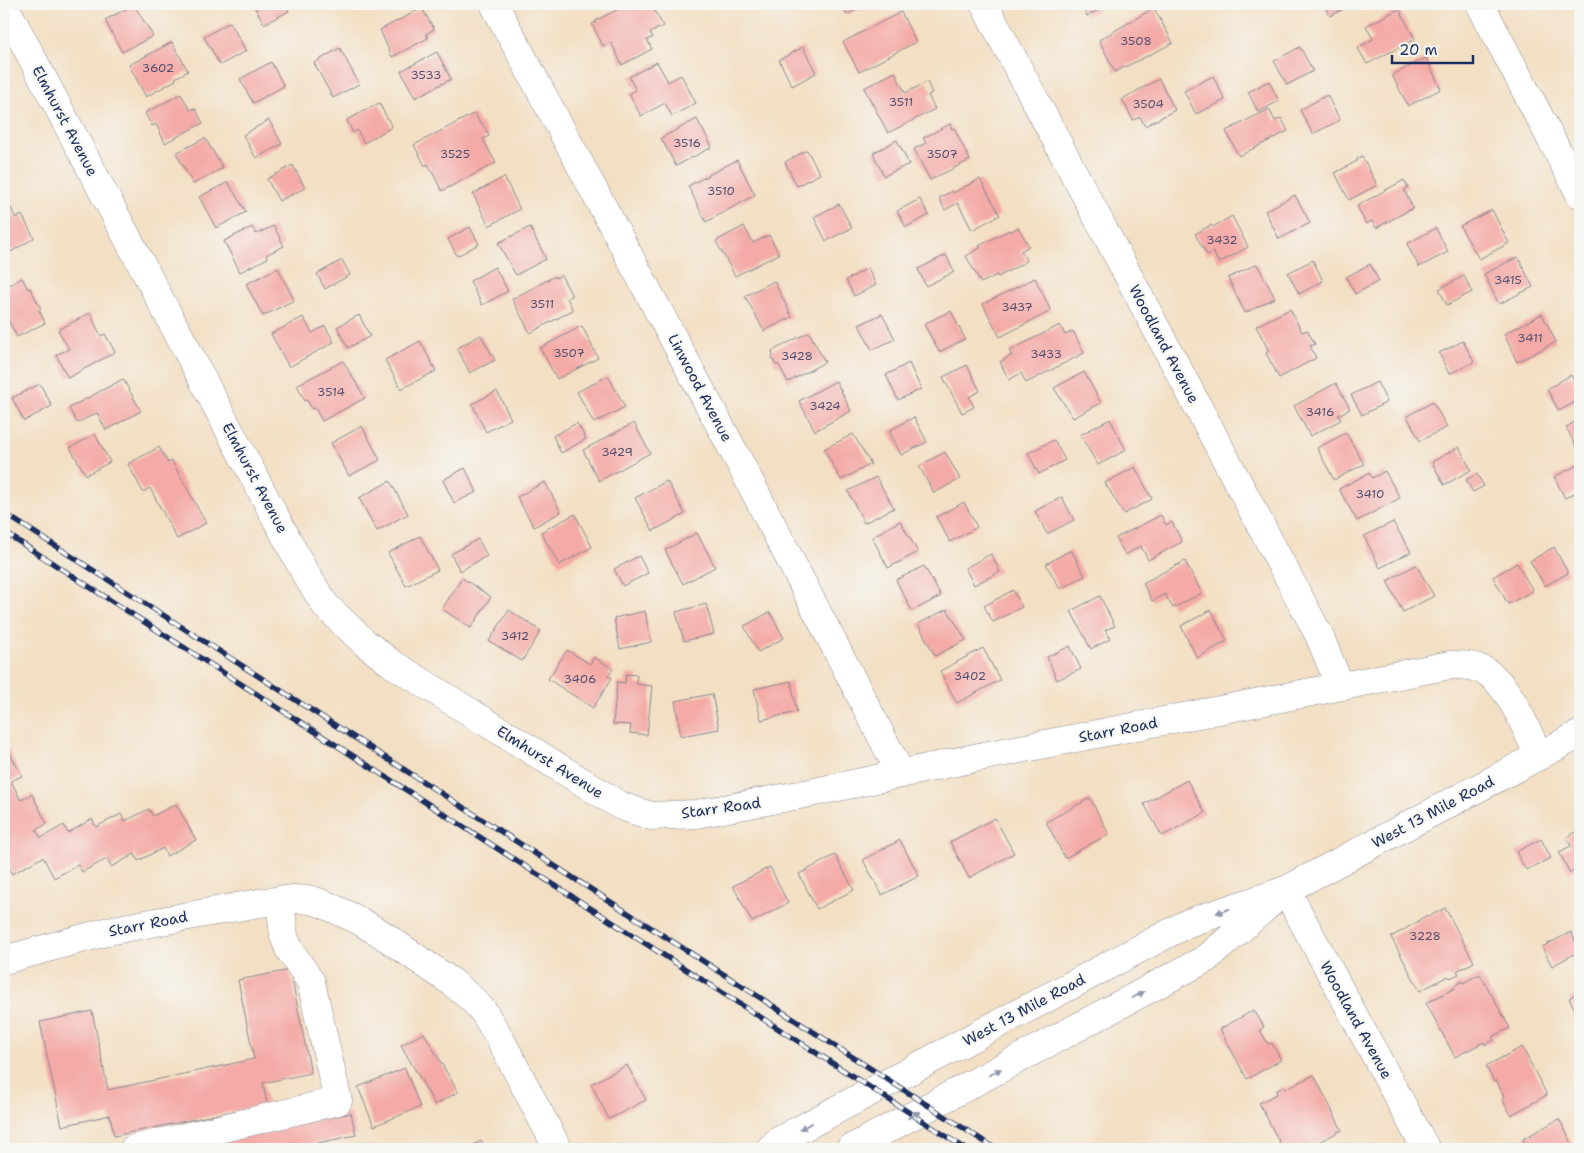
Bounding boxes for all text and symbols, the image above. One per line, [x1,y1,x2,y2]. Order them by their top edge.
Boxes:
scale bar [1392,32,1473,64]
house number: 3508 [1120,33,1152,49]
text: 20 m [1399,40,1438,60]
house number: 3602 [142,60,174,76]
street label: Elmhurst Avenue [27,62,103,180]
house number: 3533 [411,67,441,83]
house number: 3511 [889,94,913,110]
house number: 3504 [1132,96,1164,112]
house number: 3516 [673,135,701,151]
house number: 3525 [440,146,470,162]
house number: 3507 [926,146,958,162]
house number: 3510 [707,183,735,199]
house number: 3432 [1206,232,1238,248]
house number: 3415 [1494,272,1522,288]
street label: Woodland Avenue [1124,281,1204,407]
house number: 3511 [530,296,554,312]
house number: 3437 [1001,299,1033,315]
house number: 3411 [1517,330,1543,346]
street label: Linwood Avenue [663,331,737,445]
house number: 3507 [553,345,585,361]
house number: 3433 [1030,346,1062,362]
house number: 3428 [781,348,813,364]
house number: 3514 [317,384,345,400]
house number: 3424 [809,398,841,414]
house number: 3416 [1306,404,1334,420]
street label: Elmhurst Avenue [217,419,293,537]
house number: 3429 [601,444,633,460]
house number: 3410 [1356,486,1384,502]
house number: 3412 [501,628,529,644]
house number: 3402 [954,668,986,684]
house number: 3406 [564,671,596,687]
street label: Starr Road [1077,712,1160,747]
street label: Elmhurst Avenue [493,721,607,803]
street label: West 13 Mile Road [1368,771,1498,853]
street label: Starr Road [680,792,763,823]
street label: Starr Road [107,906,190,941]
one-way arrow [1215,907,1230,915]
house number: 3228 [1409,928,1441,944]
street label: Woodland Avenue [1315,957,1397,1083]
street label: West 13 Mile Road [959,969,1089,1051]
one-way arrow [1131,991,1145,1000]
one-way arrow [988,1068,1002,1076]
one-way arrow [907,1111,921,1119]
one-way arrow [799,1122,814,1130]

